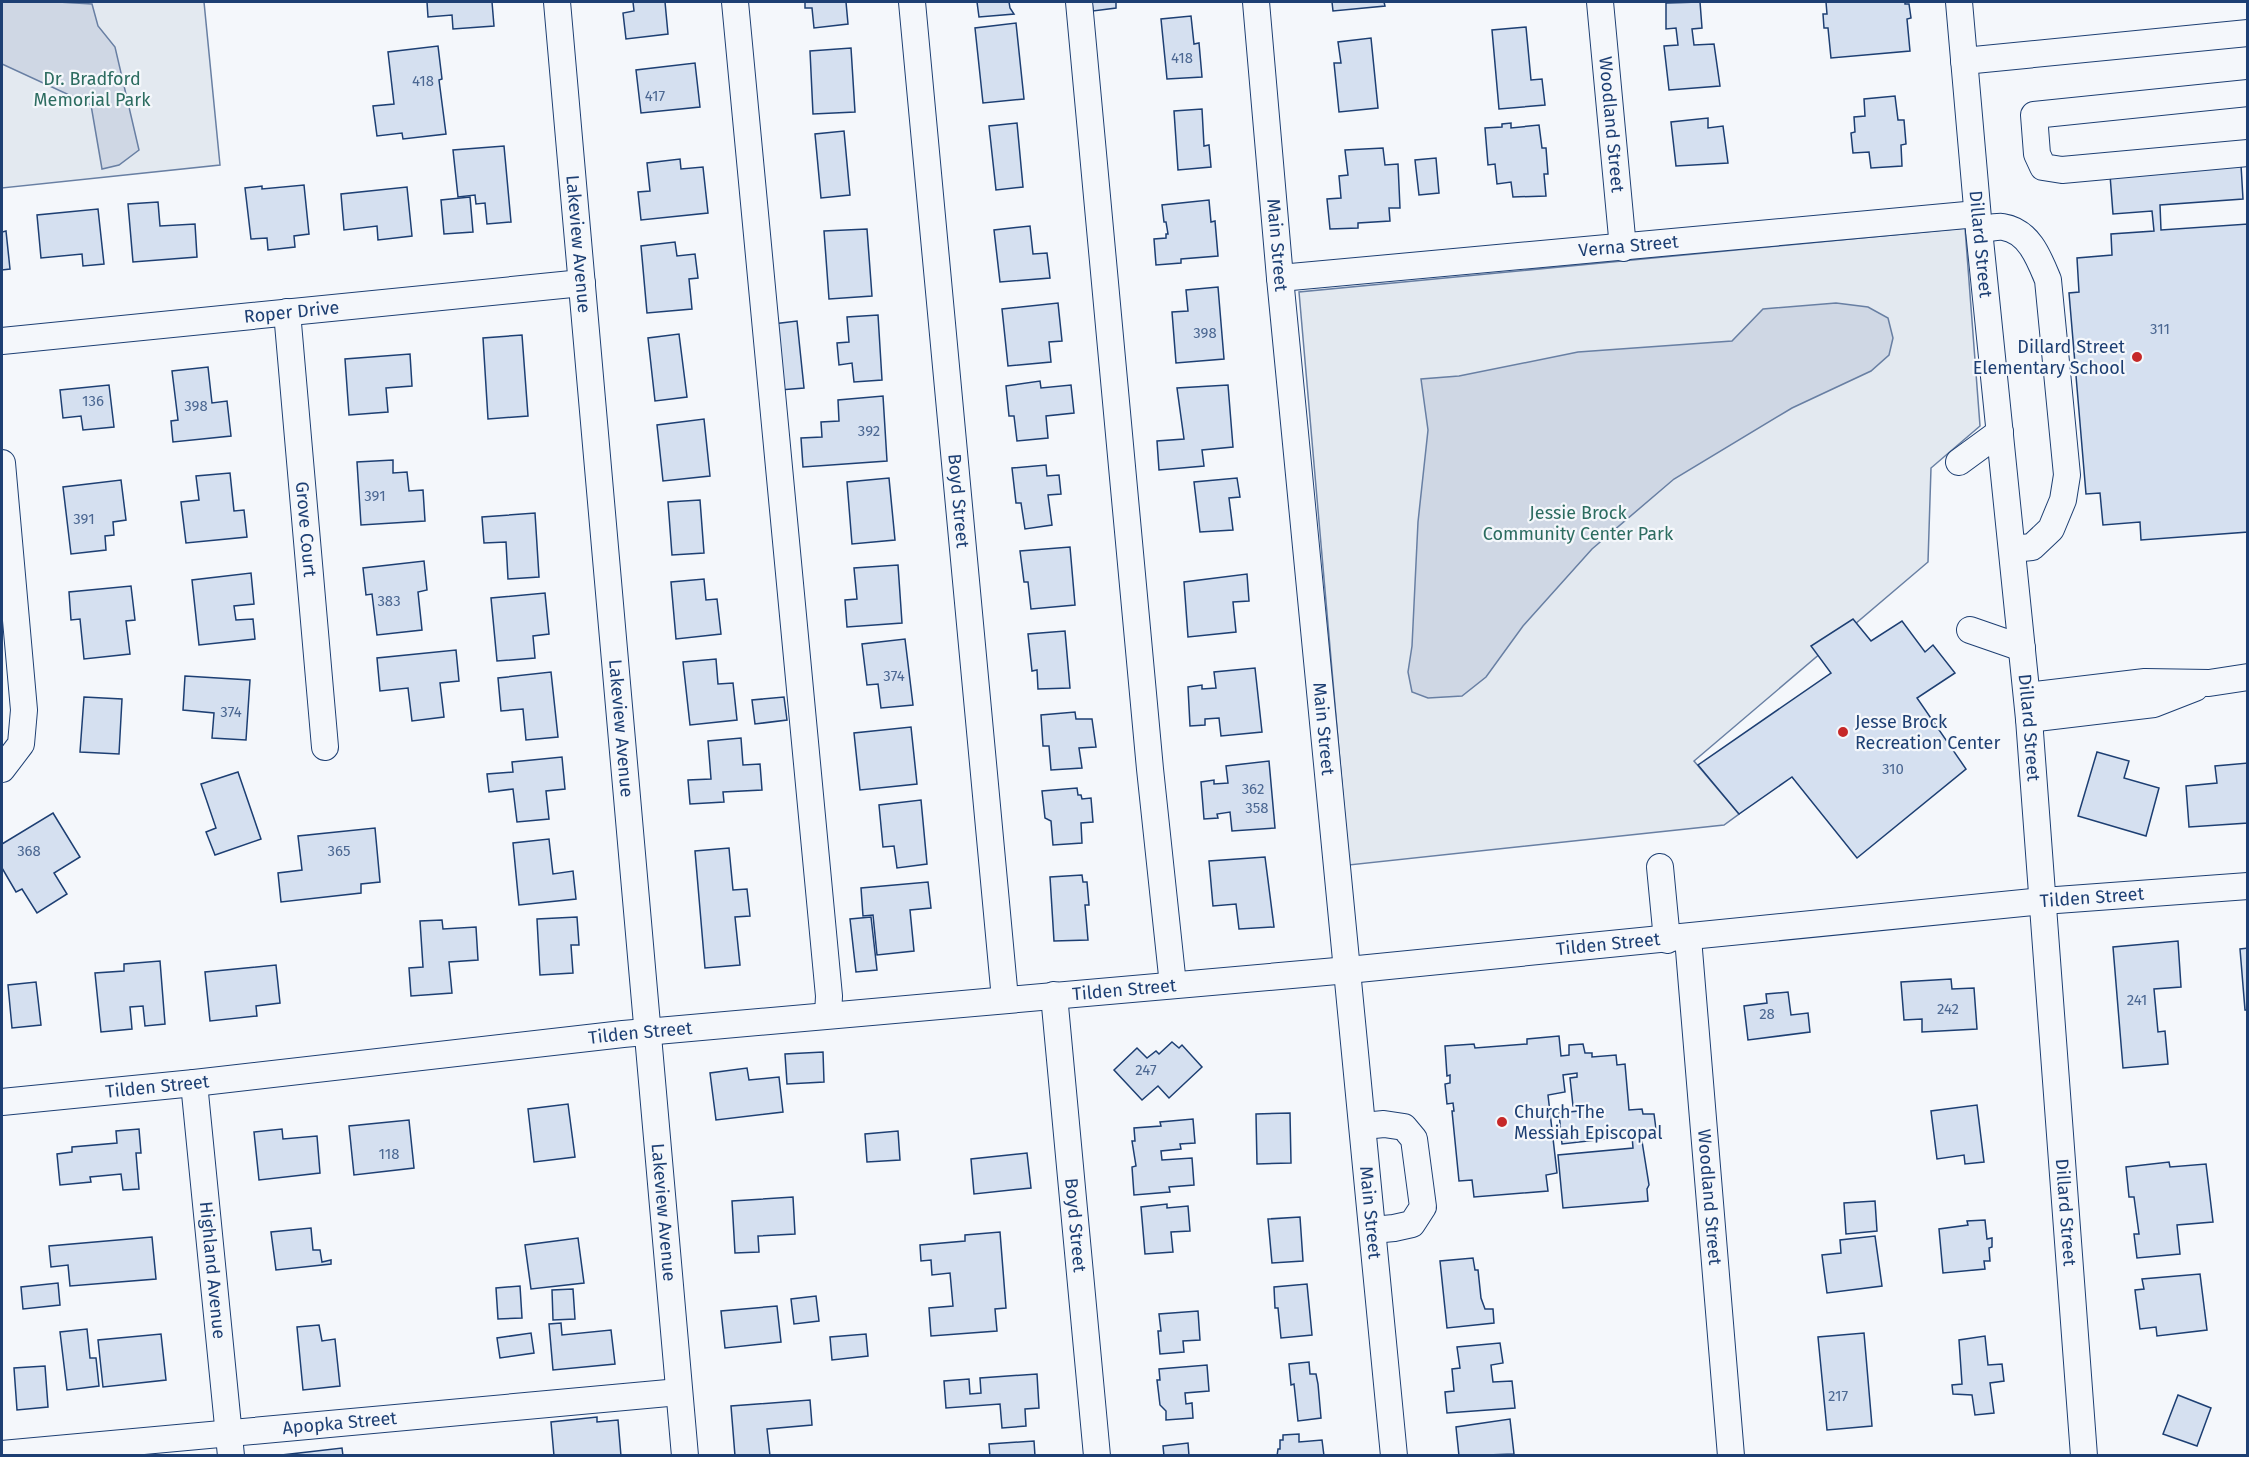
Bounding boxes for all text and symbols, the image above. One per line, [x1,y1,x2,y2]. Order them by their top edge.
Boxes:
house number: 418 [1171,49,1193,67]
street label: Woodland Street [1594,56,1629,194]
park label: Dr. Bradford Memorial Park [34,68,151,111]
house number: 418 [412,72,434,90]
house number: 417 [645,87,665,105]
street label: Lakeview Avenue [561,174,595,314]
street label: Dillard Street [1965,189,1997,299]
street label: Main Street [1262,198,1292,293]
street label: Verna Street [1578,230,1680,262]
street label: Roper Drive [243,296,340,328]
house number: 311 [2150,320,2170,338]
house number: 398 [1193,324,1217,342]
place label: Dillard Street Elementary School [1973,336,2125,379]
marker: Dillard Street Elementary School [2130,350,2144,364]
house number: 136 [82,392,104,410]
house number: 398 [184,397,208,415]
house number: 392 [858,422,880,440]
street label: Boyd Street [943,453,974,549]
street label: Grove Court [291,480,321,578]
house number: 391 [364,487,386,505]
park label: Jessie Brock Community Center Park [1483,502,1674,545]
house number: 391 [73,510,95,528]
house number: 383 [377,592,401,610]
street label: Lakeview Avenue [604,658,638,798]
house number: 374 [883,667,905,685]
street label: Dillard Street [2013,673,2045,783]
street label: Main Street [1308,681,1339,777]
house number: 374 [220,703,242,721]
place label: Jesse Brock Recreation Center [1855,711,2000,754]
marker: Jesse Brock Recreation Center [1836,725,1850,739]
house number: 310 [1882,760,1904,778]
house number: 362 [1242,780,1264,798]
house number: 358 [1245,799,1269,817]
house number: 368 [17,842,41,860]
house number: 365 [328,842,350,860]
street label: Tilden Street [2039,883,2145,912]
street label: Tilden Street [1555,928,1662,960]
street label: Tilden Street [1071,974,1178,1005]
house number: 241 [2127,991,2147,1009]
house number: 242 [1937,1000,1959,1018]
house number: 28 [1759,1005,1775,1023]
street label: Tilden Street [587,1017,694,1049]
house number: 247 [1135,1061,1157,1079]
street label: Tilden Street [104,1070,211,1103]
place label: Church The Messiah Episcopal [1514,1101,1662,1144]
marker: Church The Messiah Episcopal [1495,1115,1509,1129]
street label: Woodland Street [1693,1128,1726,1267]
street label: Lakeview Avenue [647,1142,681,1282]
house number: 118 [378,1145,400,1163]
street label: Dillard Street [2051,1158,2081,1267]
street label: Main Street [1355,1165,1386,1260]
street label: Boyd Street [1060,1177,1091,1274]
street label: Highland Avenue [195,1200,230,1340]
house number: 217 [1828,1387,1848,1405]
street label: Apopka Street [282,1407,398,1439]

